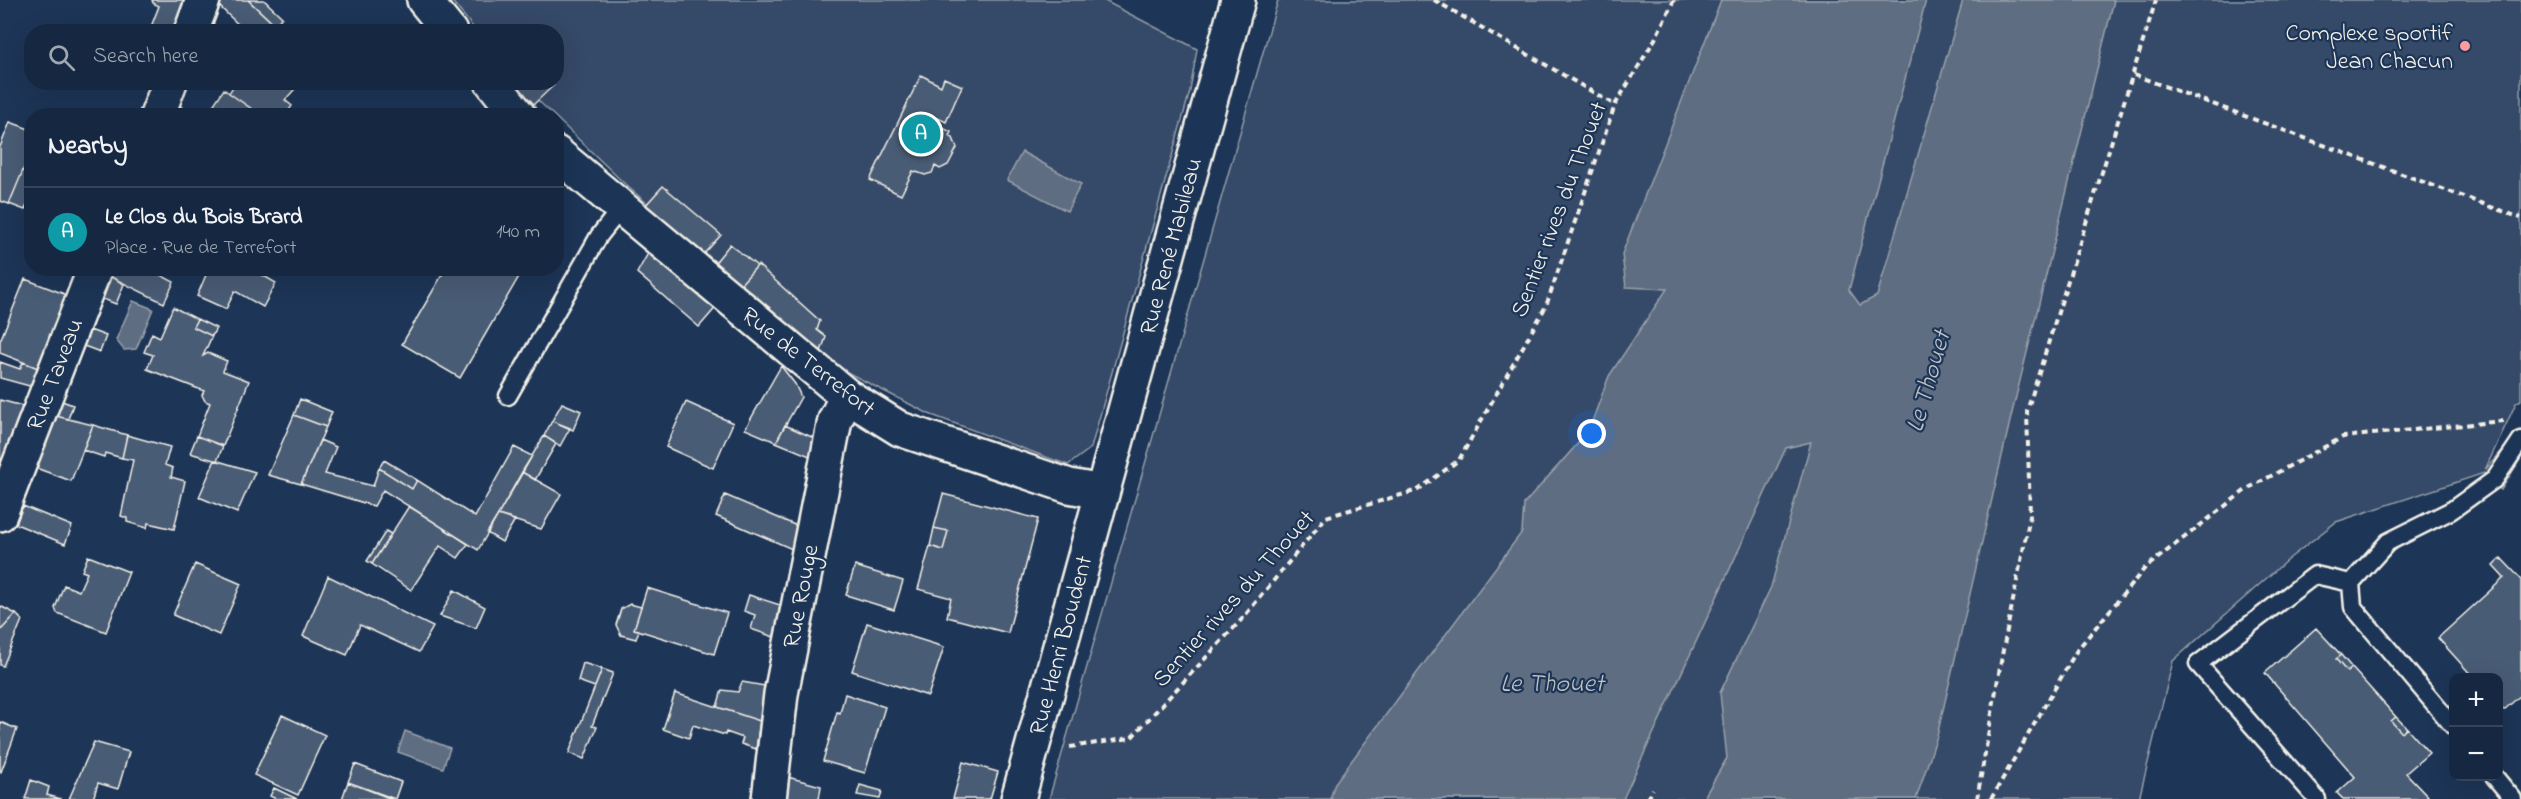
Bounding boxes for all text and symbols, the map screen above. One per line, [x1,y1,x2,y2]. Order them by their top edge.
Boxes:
place label: Complexe sportif Jean Chacun [2285,17,2454,80]
search box [24,24,564,90]
marker: Complexe sportif Jean Chacun [2458,39,2472,53]
icon: search [45,41,78,74]
text: Search here [93,41,198,73]
street label: Sentier rives du Thouet [1503,97,1618,323]
pin: A [902,112,940,156]
text: Nearby [48,128,127,166]
street label: Rue René Mabileau [1132,154,1213,339]
text: Le Clos du Bois Brard [105,202,302,234]
text: A [61,218,74,247]
text: 140 m [496,218,540,247]
text: Place · Rue de Terrefort [105,234,296,263]
street label: Rue de Terrefort [733,299,882,427]
street label: Rue Taveau [19,314,94,436]
water label: Le Thouet [1897,325,1963,437]
your location [1577,419,1606,448]
street label: Sentier rives du Thouet [1145,503,1324,696]
street label: Rue Rouge [775,542,830,651]
street label: Rue Henri Boudent [1022,552,1103,739]
water label: Le Thouet [1500,666,1606,704]
map controls [2449,673,2503,781]
button: + [2449,673,2503,727]
button: − [2449,727,2503,781]

